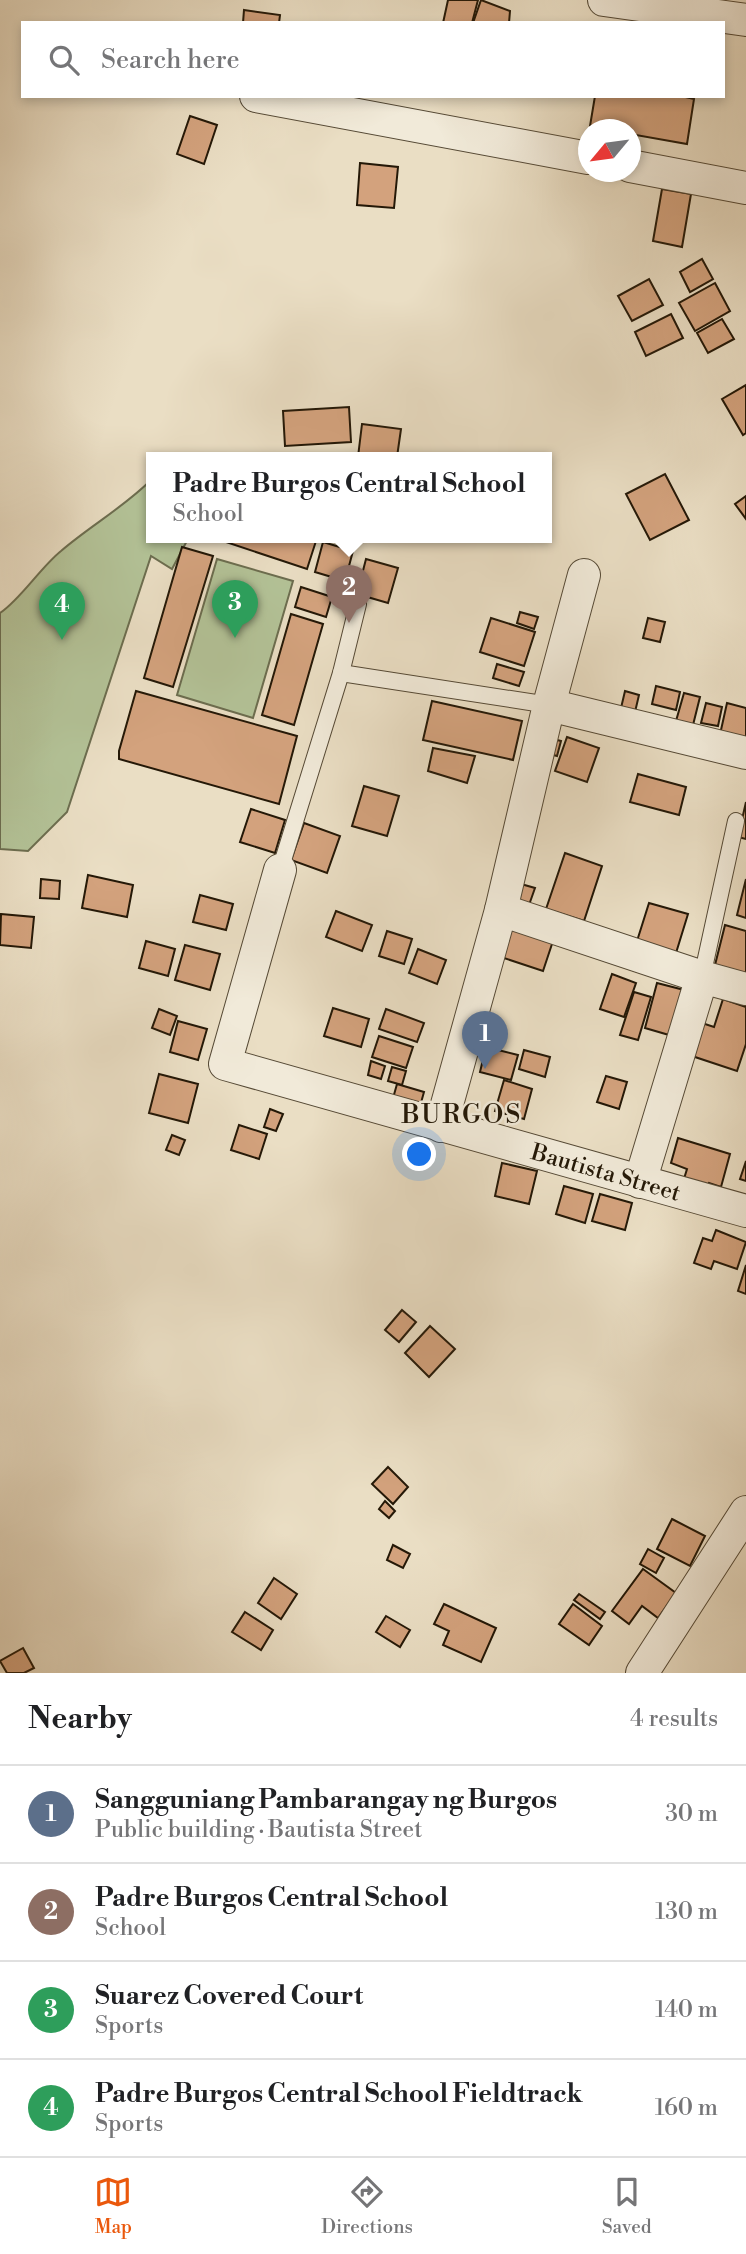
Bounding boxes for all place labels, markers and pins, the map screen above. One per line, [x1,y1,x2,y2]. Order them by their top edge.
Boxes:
pin: 2 [326,565,372,623]
pin: 3 [212,580,258,638]
pin: 4 [39,582,85,640]
pin: 1 [462,1011,508,1069]

